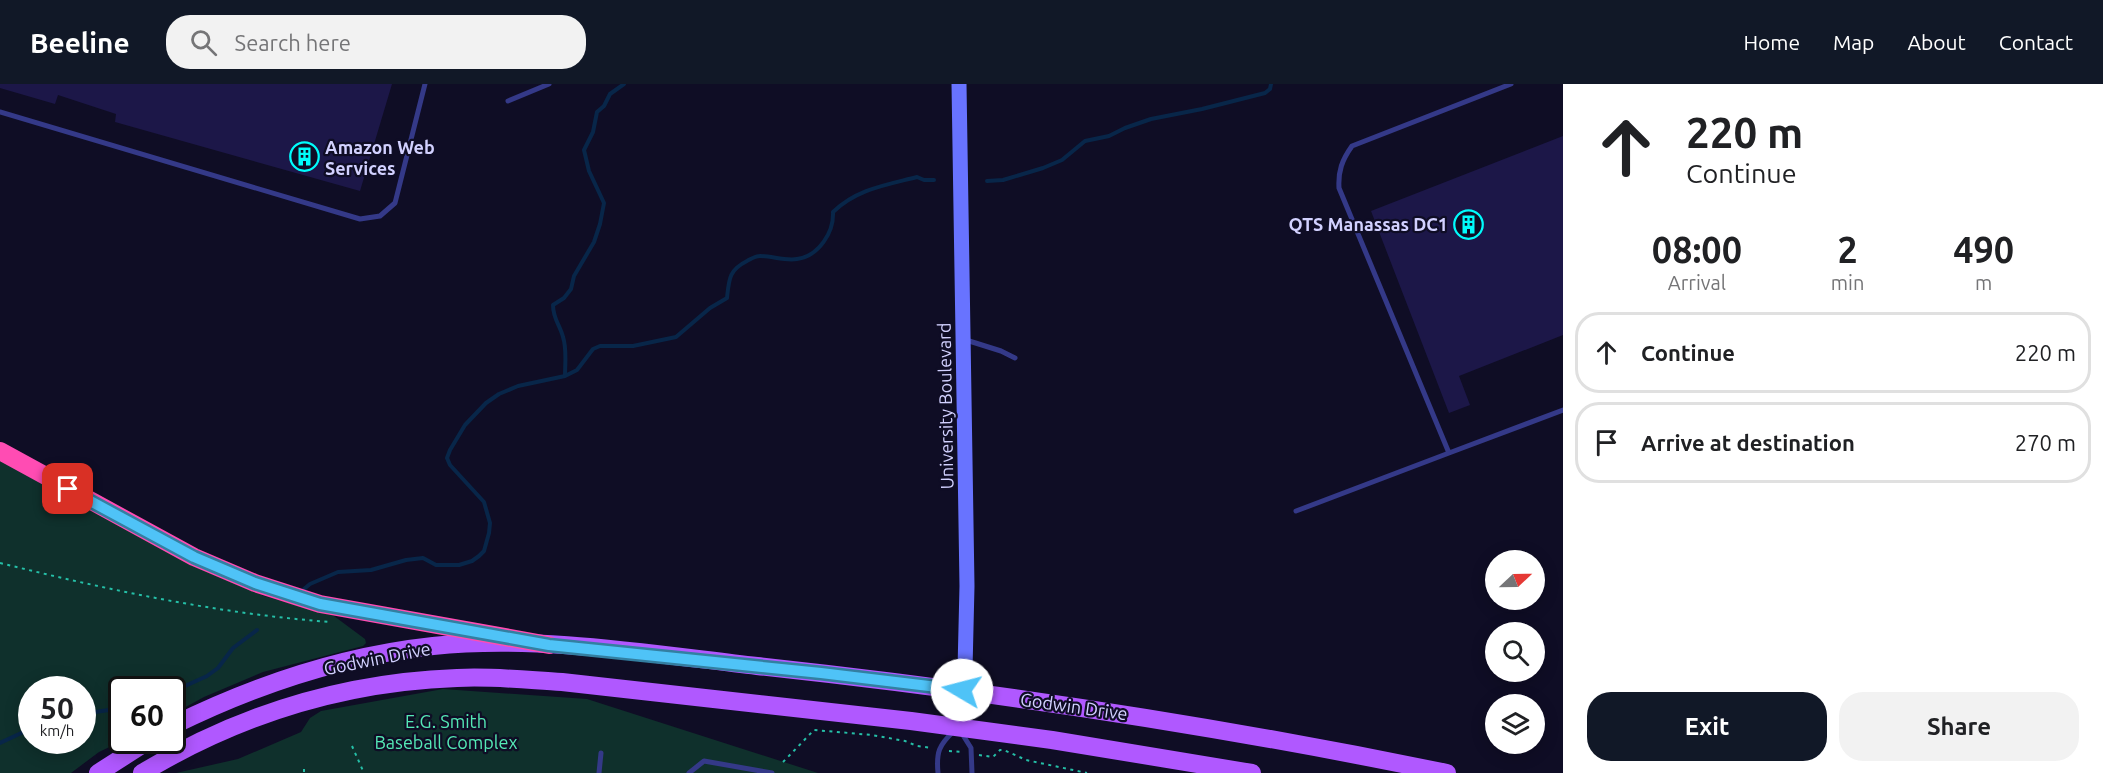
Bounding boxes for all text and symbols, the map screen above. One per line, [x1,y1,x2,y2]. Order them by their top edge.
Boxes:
search box [166,15,586,69]
icon: search [187,26,220,59]
text: Beeline [30,27,130,58]
text: Search here [235,30,351,55]
text: Home [1743,30,1800,54]
text: Map [1833,30,1874,54]
text: About [1907,30,1966,54]
text: Contact [1999,30,2073,54]
icon: ahead [1587,108,1665,186]
text: 220 m [1686,109,1803,156]
place label: Amazon Web Services [325,137,435,178]
building icon: Amazon Web Services [288,141,320,173]
text: Continue [1686,158,1797,188]
building icon: QTS Manassas DC1 [1453,208,1485,240]
place label: QTS Manassas DC1 [1289,214,1448,234]
text: 08:00 [1652,229,1742,270]
text: 2 [1837,229,1858,270]
text: 490 [1953,229,2014,270]
text: Arrival [1668,271,1726,294]
text: min [1831,271,1864,294]
text: m [1975,271,1992,294]
street label: University Boulevard [934,322,956,490]
icon: ahead [1590,336,1623,369]
text: Continue [1641,340,1735,365]
text: 220 m [2015,340,2076,365]
icon: arrive [1590,426,1623,459]
text: Arrive at destination [1641,430,1855,455]
text: 270 m [2015,430,2076,455]
pin [42,463,93,514]
icon: arrive [51,472,84,505]
north arrow [1485,550,1545,610]
map controls [1485,550,1545,754]
button: search [1485,622,1545,682]
street label: Godwin Drive [322,638,432,678]
position arrow [930,658,994,722]
speed limit sign: 60 [108,676,186,754]
street label: Godwin Drive [1019,689,1129,723]
text: 50 [40,691,74,725]
button: Exit [1587,692,1827,761]
button: Share [1839,692,2079,761]
button: layers [1485,694,1545,754]
park label: E.G. Smith Baseball Complex [374,711,518,752]
text: km/h [40,722,74,739]

